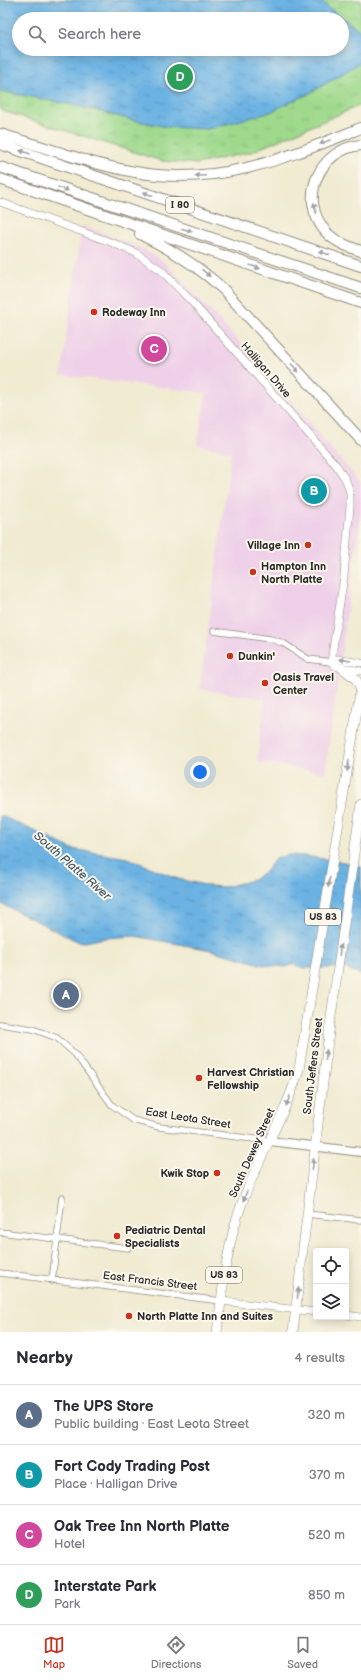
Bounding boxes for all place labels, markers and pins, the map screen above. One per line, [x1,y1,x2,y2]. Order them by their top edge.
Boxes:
pin: D [167,62,193,92]
place label: Rodeway Inn [102,306,166,319]
marker: Rodeway Inn [89,307,99,317]
pin: C [141,334,167,364]
pin: B [301,476,327,506]
place label: Village Inn [247,539,300,552]
marker: Village Inn [303,540,313,550]
place label: Hampton Inn North Platte [261,560,326,586]
marker: Hampton Inn North Platte [248,567,258,577]
place label: Dunkin' [238,650,276,663]
marker: Dunkin' [225,651,235,661]
place label: Oasis Travel Center [273,671,334,697]
marker: Oasis Travel Center [260,678,270,688]
pin: A [53,980,79,1010]
place label: Harvest Christian Fellowship [207,1066,294,1092]
marker: Harvest Christian Fellowship [194,1073,204,1083]
place label: Kwik Stop [161,1167,209,1180]
marker: Kwik Stop [212,1168,222,1178]
place label: Pediatric Dental Specialists [125,1224,206,1250]
marker: Pediatric Dental Specialists [112,1231,122,1241]
place label: North Platte Inn and Suites [137,1310,273,1323]
marker: North Platte Inn and Suites [124,1311,134,1321]

